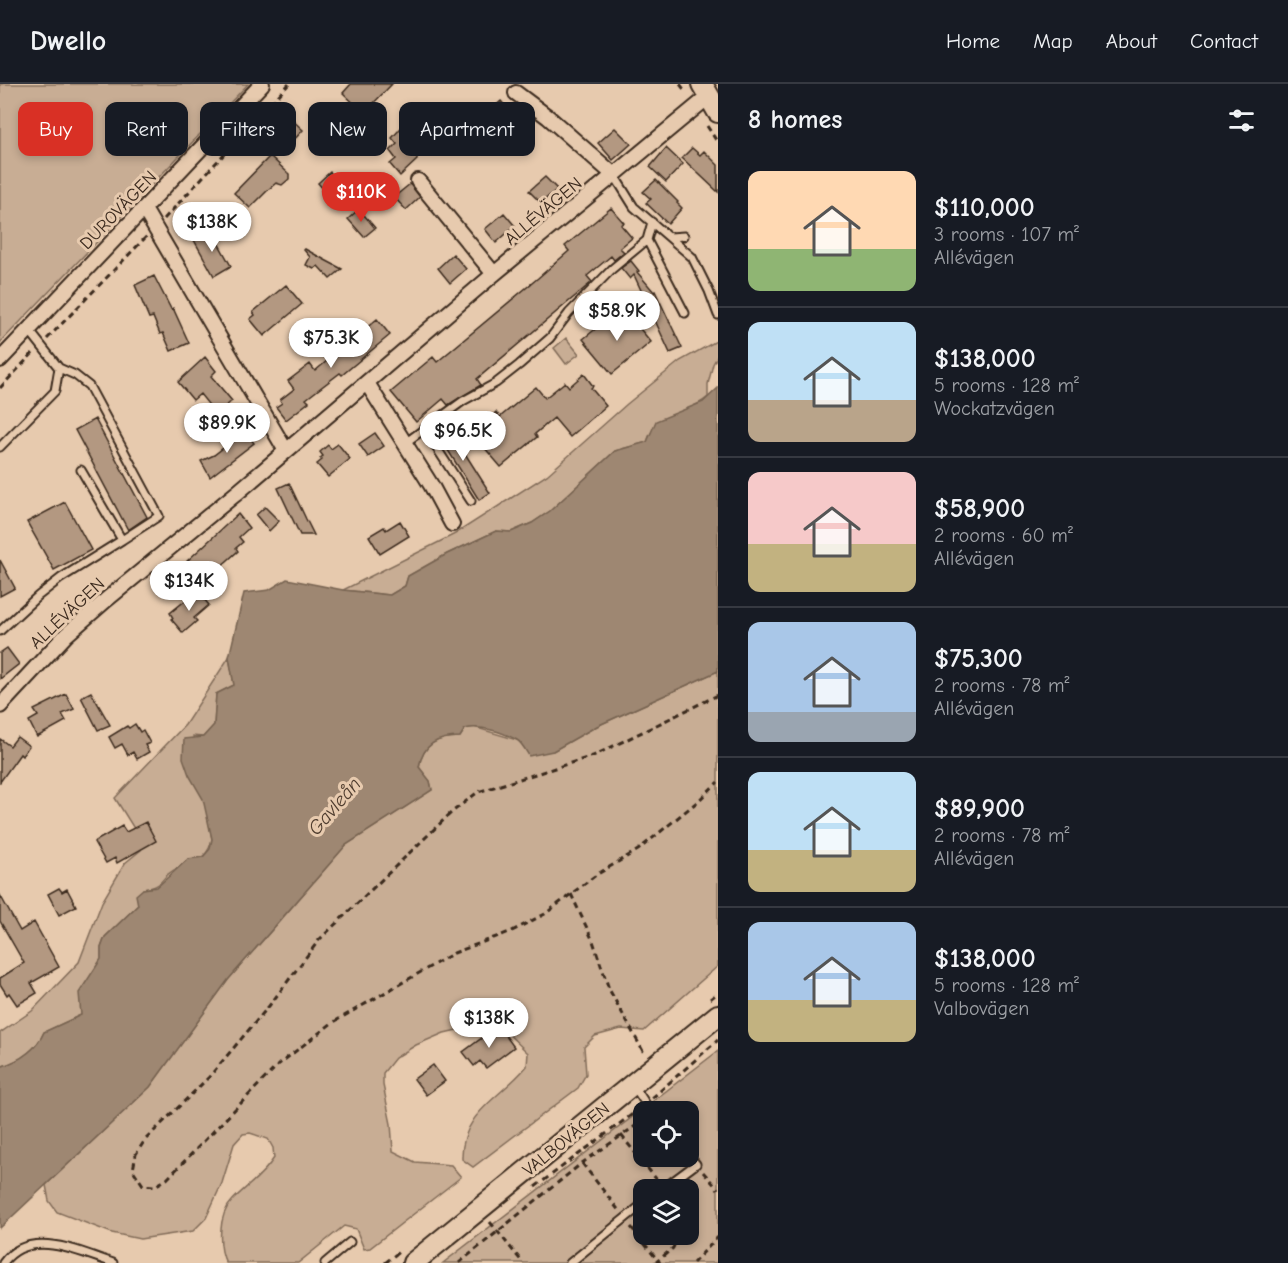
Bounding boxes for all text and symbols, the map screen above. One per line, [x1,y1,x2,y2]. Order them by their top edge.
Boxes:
text: Dwello [30,25,106,57]
text: Home [946,29,1000,53]
text: Map [1033,29,1073,53]
text: About [1106,29,1157,53]
text: Contact [1190,29,1258,53]
chip: Buy [18,102,93,156]
chip: Rent [105,102,188,156]
chip: Filters [200,102,296,156]
chip: New [308,102,387,156]
chip: Apartment [399,102,535,156]
icon: filters [1225,104,1258,137]
text: 8 homes [748,105,842,135]
street label: DUROVÄGEN [76,167,161,254]
pin: $110K [319,172,403,223]
street label: ALLÉVÄGEN [500,172,586,250]
text: $110K [336,180,386,203]
text: $110,000 [934,193,1035,223]
icon: home [796,195,868,267]
pin: $138K [170,202,254,253]
text: $138K [186,210,238,233]
text: 3 rooms · 107 m² [934,223,1079,246]
text: Allévägen [934,246,1014,269]
pin: $58.9K [568,291,666,342]
text: $58.9K [588,299,646,322]
pin: $75.3K [282,318,380,369]
text: $75.3K [303,326,359,349]
text: $138,000 [934,344,1036,374]
icon: home [796,346,868,418]
text: 5 rooms · 128 m² [934,374,1079,397]
text: Wockatzvägen [934,397,1055,420]
pin: $89.9K [178,403,276,454]
text: $89.9K [198,411,256,434]
pin: $96.5K [414,411,512,462]
text: $96.5K [434,419,492,442]
text: $58,900 [934,494,1025,524]
icon: home [796,496,868,568]
text: 2 rooms · 60 m² [934,524,1073,547]
text: Allévägen [934,547,1014,570]
pin: $134K [147,561,231,612]
text: $134K [164,569,214,592]
street label: ALLÉVÄGEN [25,573,109,653]
text: $75,300 [934,644,1023,674]
icon: home [796,646,868,718]
text: 2 rooms · 78 m² [934,674,1070,697]
text: Allévägen [934,697,1014,720]
water label: Gavleån [303,773,366,840]
text: $89,900 [934,794,1025,824]
icon: home [796,796,868,868]
text: 2 rooms · 78 m² [934,824,1070,847]
text: Allévägen [934,847,1014,870]
text: $138,000 [934,944,1036,974]
icon: home [796,946,868,1018]
text: 5 rooms · 128 m² [934,974,1079,997]
text: Valbovägen [934,997,1029,1020]
pin: $138K [447,998,531,1049]
text: $138K [463,1006,515,1029]
street label: VALBOVÄGEN [519,1098,614,1181]
map controls [633,1101,699,1245]
button: locate [633,1101,699,1167]
button: layers [633,1179,699,1245]

